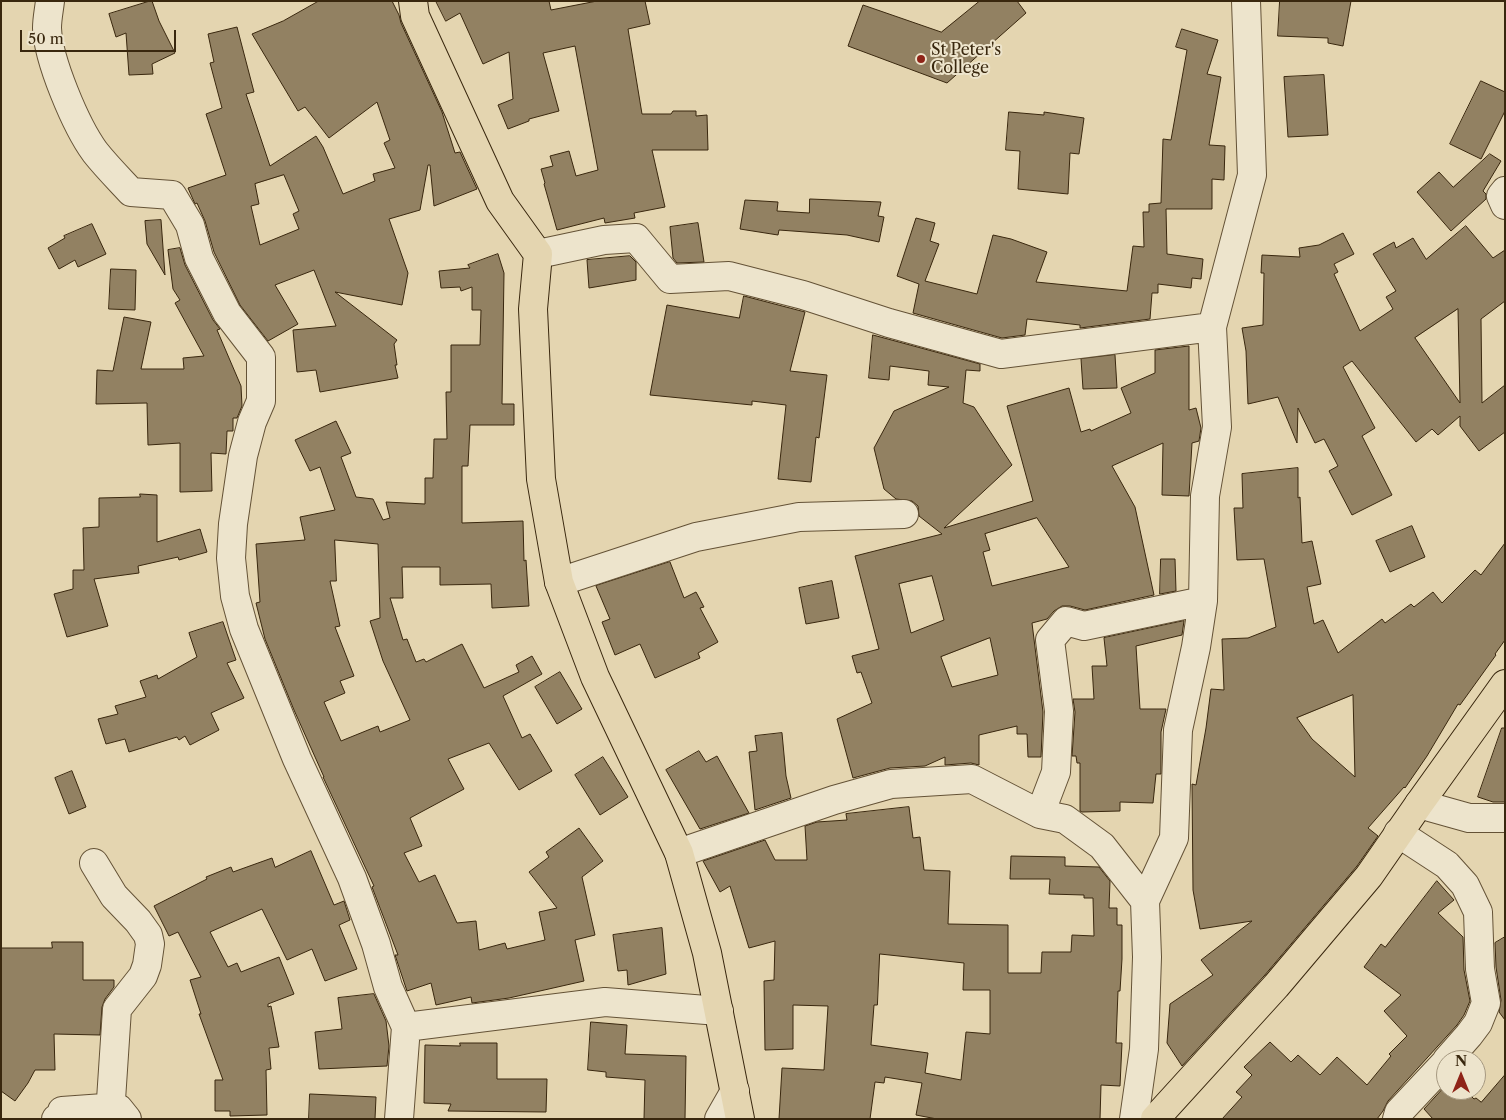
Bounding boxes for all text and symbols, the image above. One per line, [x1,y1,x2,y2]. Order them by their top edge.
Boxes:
scale bar [22,20,179,52]
text: 50 m [28,29,64,48]
place label: St Peter's College [931,40,1001,78]
marker: St Peter's College [915,53,927,65]
north arrow [1436,1050,1486,1100]
text: N [1455,1052,1467,1070]

